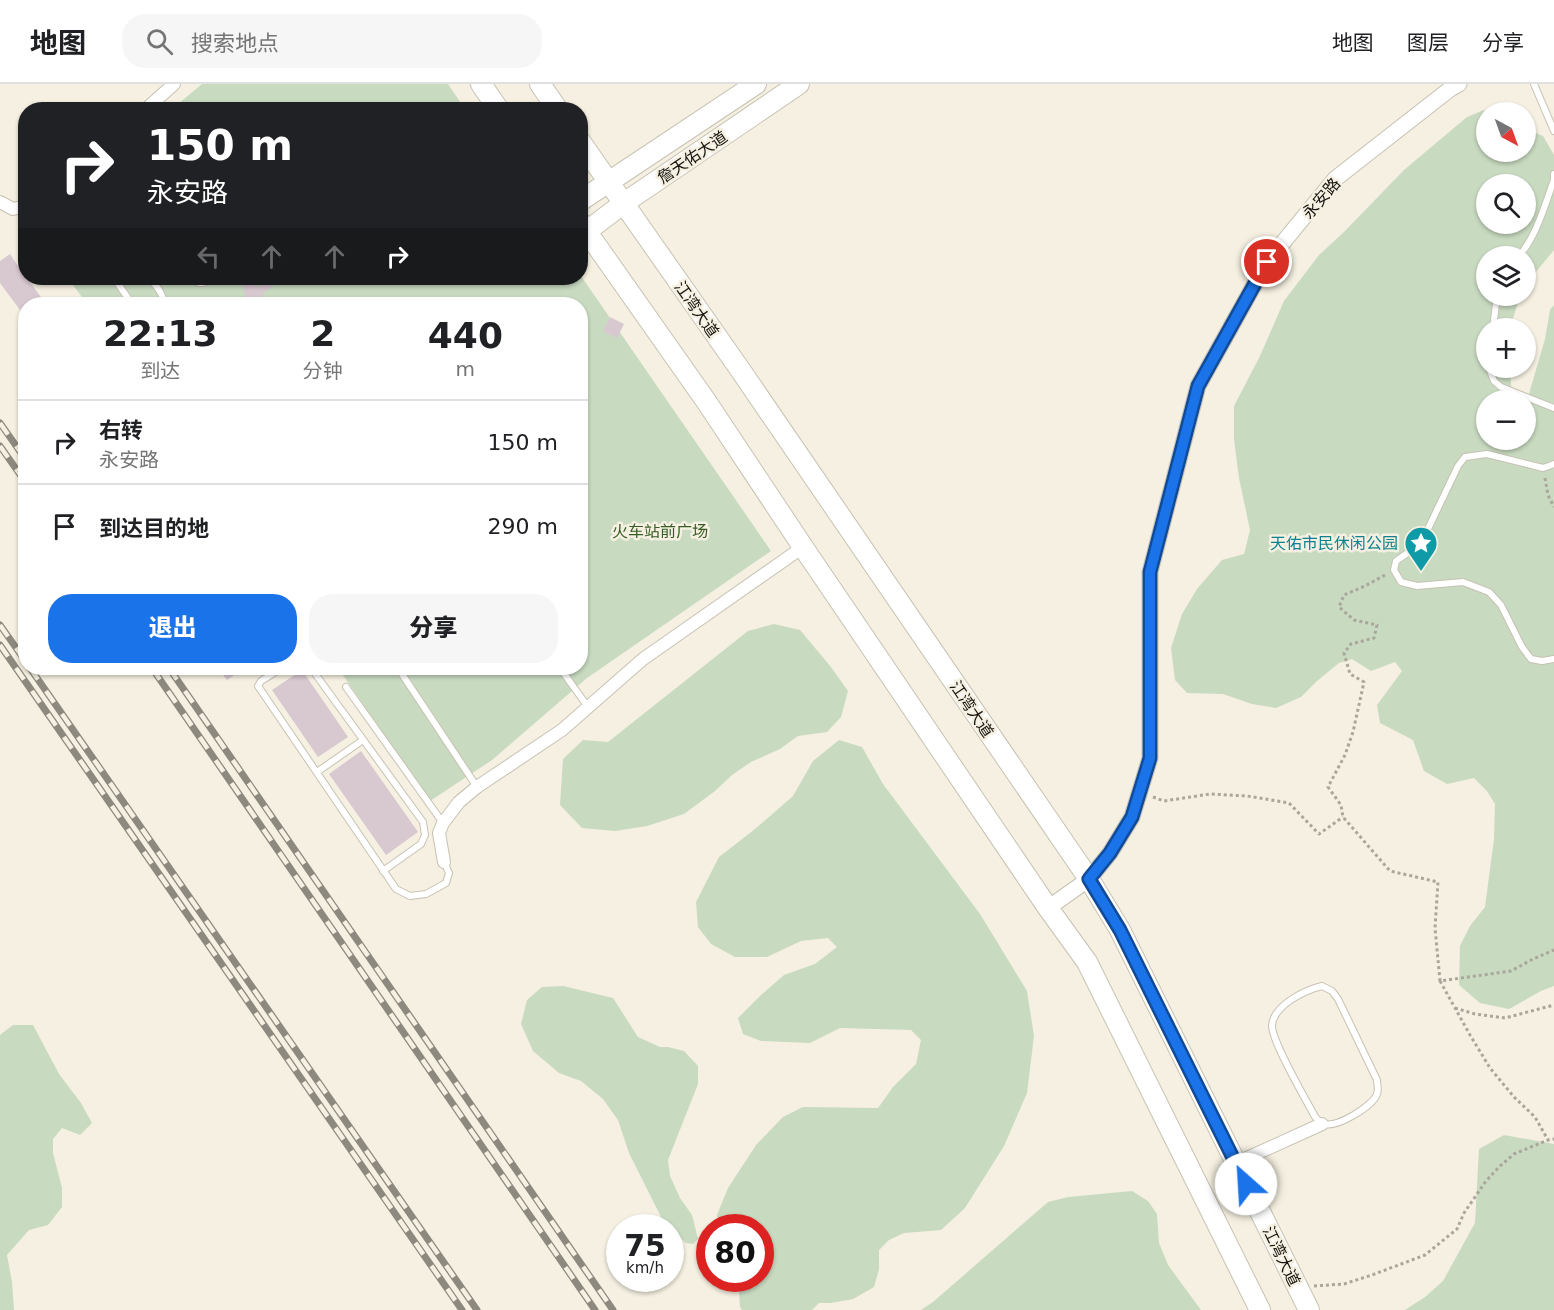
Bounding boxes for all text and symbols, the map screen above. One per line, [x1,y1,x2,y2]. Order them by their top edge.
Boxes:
search box [122,14,542,68]
icon: search [143,25,176,58]
text: 地图 [30,27,86,60]
text: 搜索地点 [191,31,279,56]
text: 地图 [1332,31,1374,55]
text: 图层 [1407,31,1449,55]
text: 分享 [1482,31,1524,55]
north arrow [1476,102,1536,162]
map controls [1476,102,1536,450]
text: 150 m [147,121,293,170]
icon: right [48,126,126,204]
street label: 詹天佑大道 [654,127,731,188]
street label: 永安路 [1298,174,1344,223]
button: search [1476,174,1536,234]
text: 永安路 [147,177,228,208]
pin [1241,236,1292,287]
icon: left [192,240,225,273]
icon: ahead [255,240,288,273]
icon: ahead [318,240,351,273]
icon: right [381,240,414,273]
icon: arrive [1250,245,1283,278]
button: layers [1476,246,1536,306]
street label: 江湾大道 [670,278,723,341]
text: 22:13 [103,313,218,354]
text: 2 [310,313,335,354]
text: 440 [428,315,503,356]
button: + [1476,318,1536,378]
text: m [456,357,475,381]
text: 到达 [140,359,180,383]
text: 分钟 [303,359,343,383]
button: − [1476,390,1536,450]
text: 右转 [99,418,143,443]
icon: right [48,426,81,459]
text: 150 m [488,430,558,455]
text: 永安路 [99,448,159,472]
icon: arrive [48,510,81,543]
text: 290 m [488,514,558,539]
text: 到达目的地 [99,516,209,541]
park label: 火车站前广场 [612,522,708,541]
place icon: 天佑市民休闲公园 [1403,525,1439,572]
place label: 天佑市民休闲公园 [1270,534,1398,553]
button: 退出 [48,594,297,663]
button: 分享 [309,594,558,663]
street label: 江湾大道 [946,677,997,741]
position arrow [1214,1152,1278,1216]
speed limit sign: 80 [696,1214,774,1292]
street label: 江湾大道 [1259,1223,1304,1289]
text: 75 [624,1228,666,1263]
text: km/h [626,1259,664,1277]

